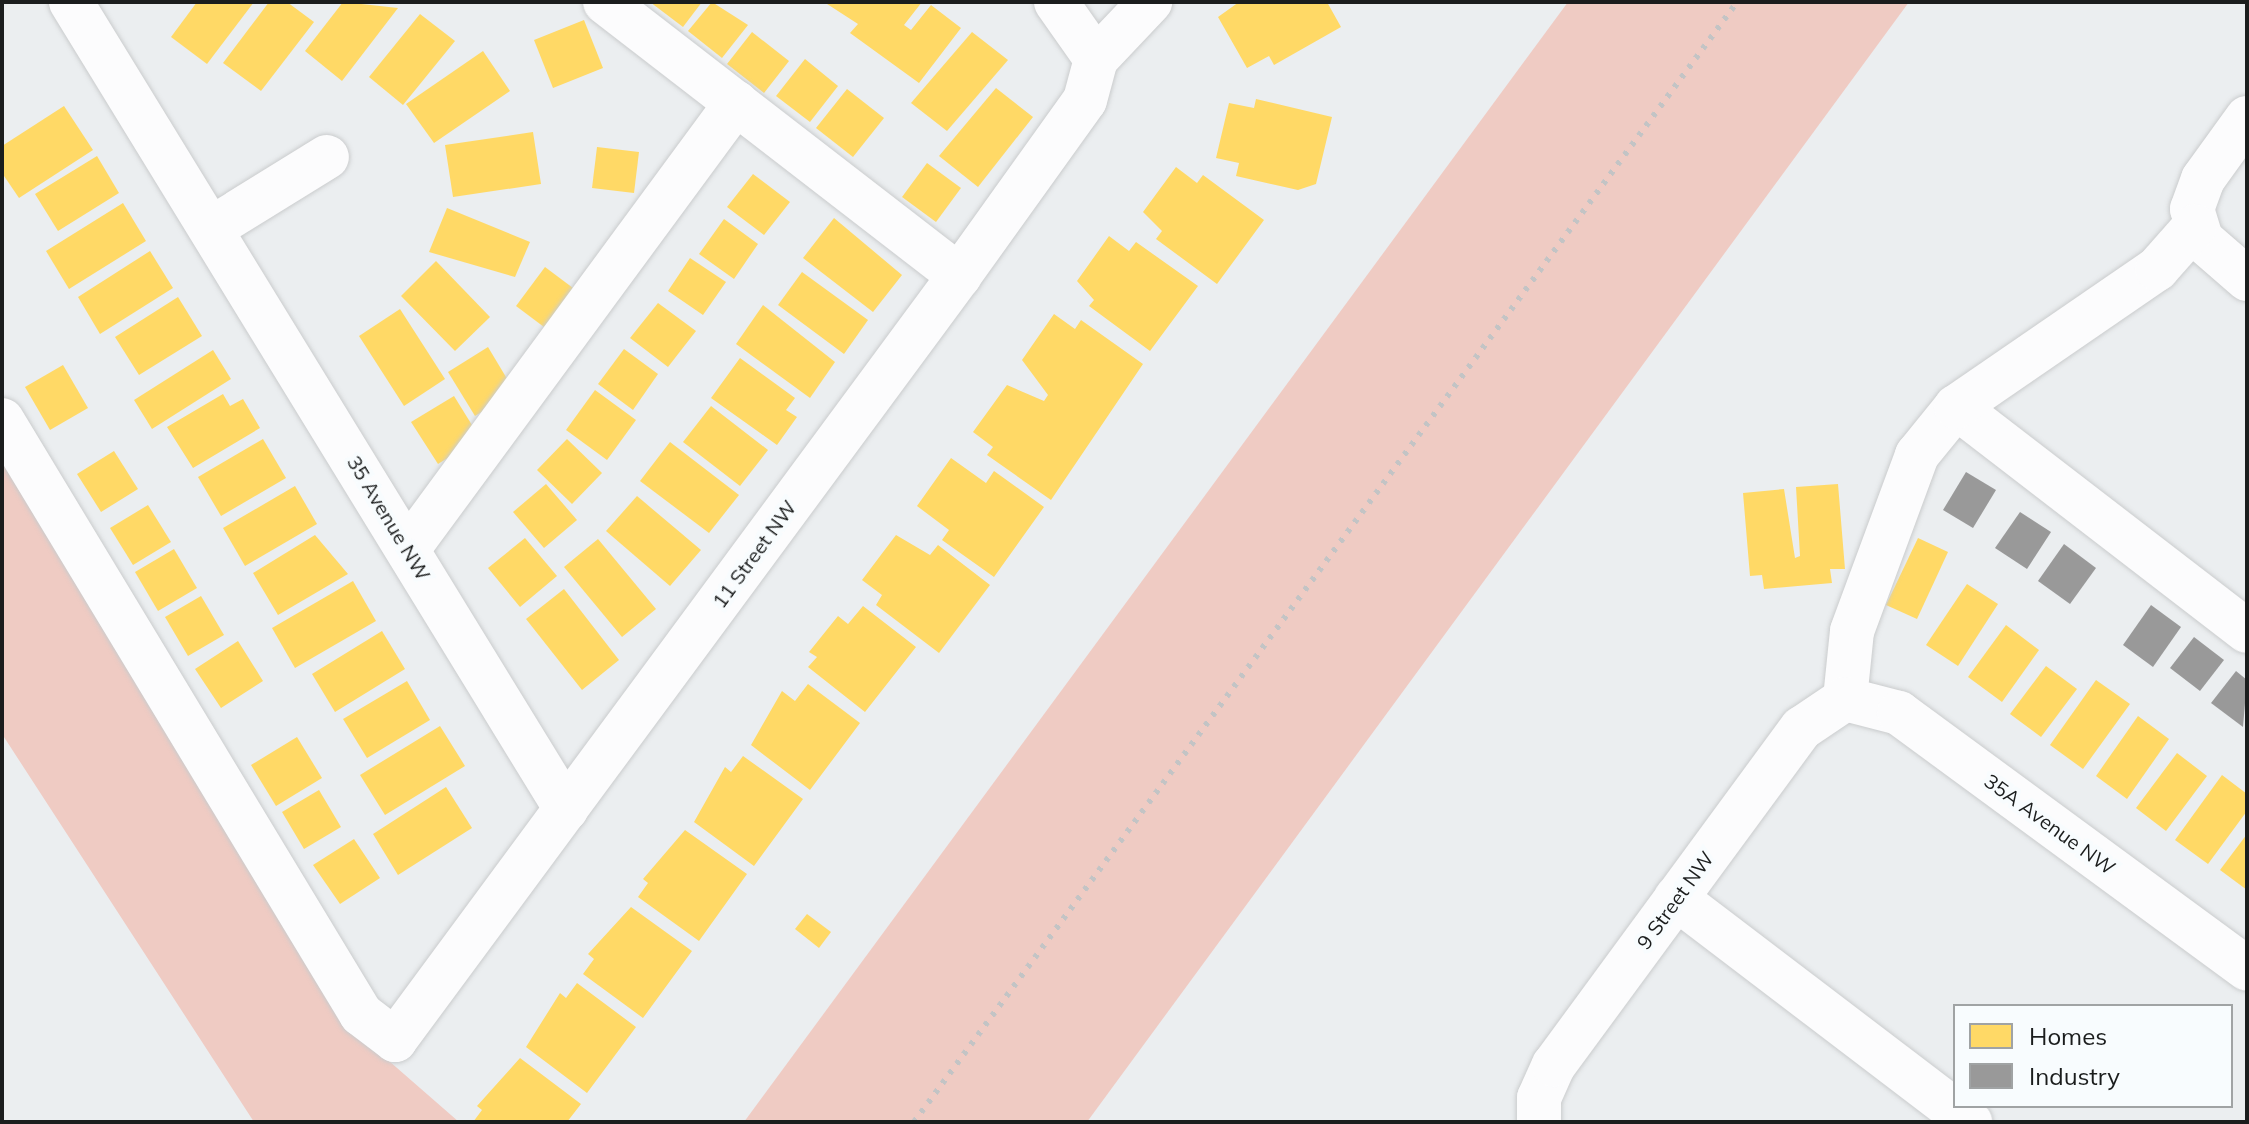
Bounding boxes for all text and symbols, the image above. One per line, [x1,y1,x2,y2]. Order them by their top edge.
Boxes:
street label: 35 Avenue NW [342,451,436,585]
street label: 11 Street NW [707,496,801,612]
street label: 35A Avenue NW [1980,768,2120,880]
street label: 9 Street NW [1632,846,1718,954]
legend [1953,1004,2233,1108]
text: Homes [2029,1021,2107,1051]
text: Industry [2029,1061,2120,1091]

